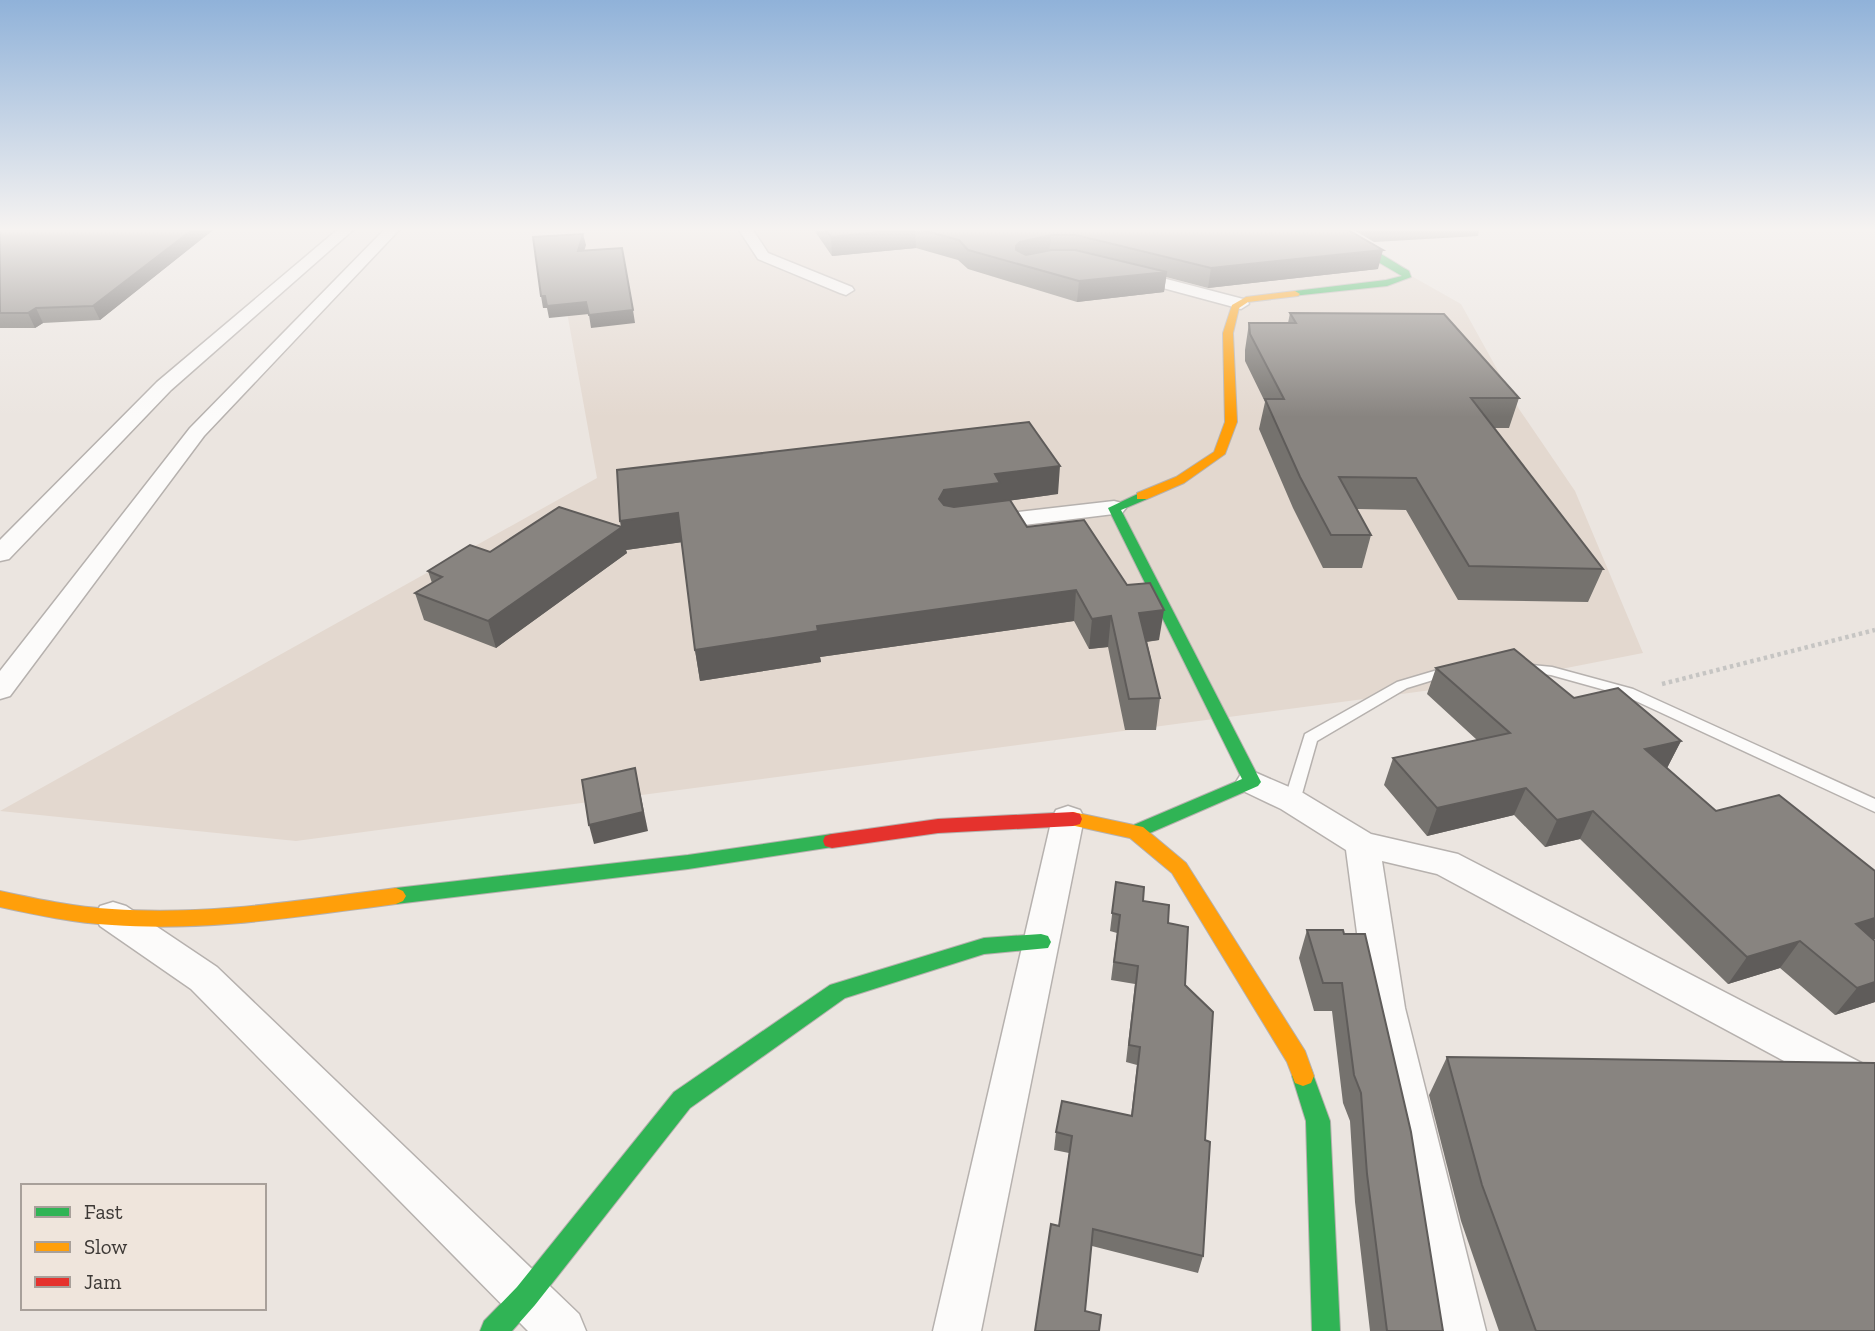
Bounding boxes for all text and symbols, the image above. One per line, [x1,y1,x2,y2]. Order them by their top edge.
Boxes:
legend [21,1184,266,1310]
text: Fast [84,1199,123,1224]
text: Slow [84,1234,127,1259]
text: Jam [84,1269,121,1294]

